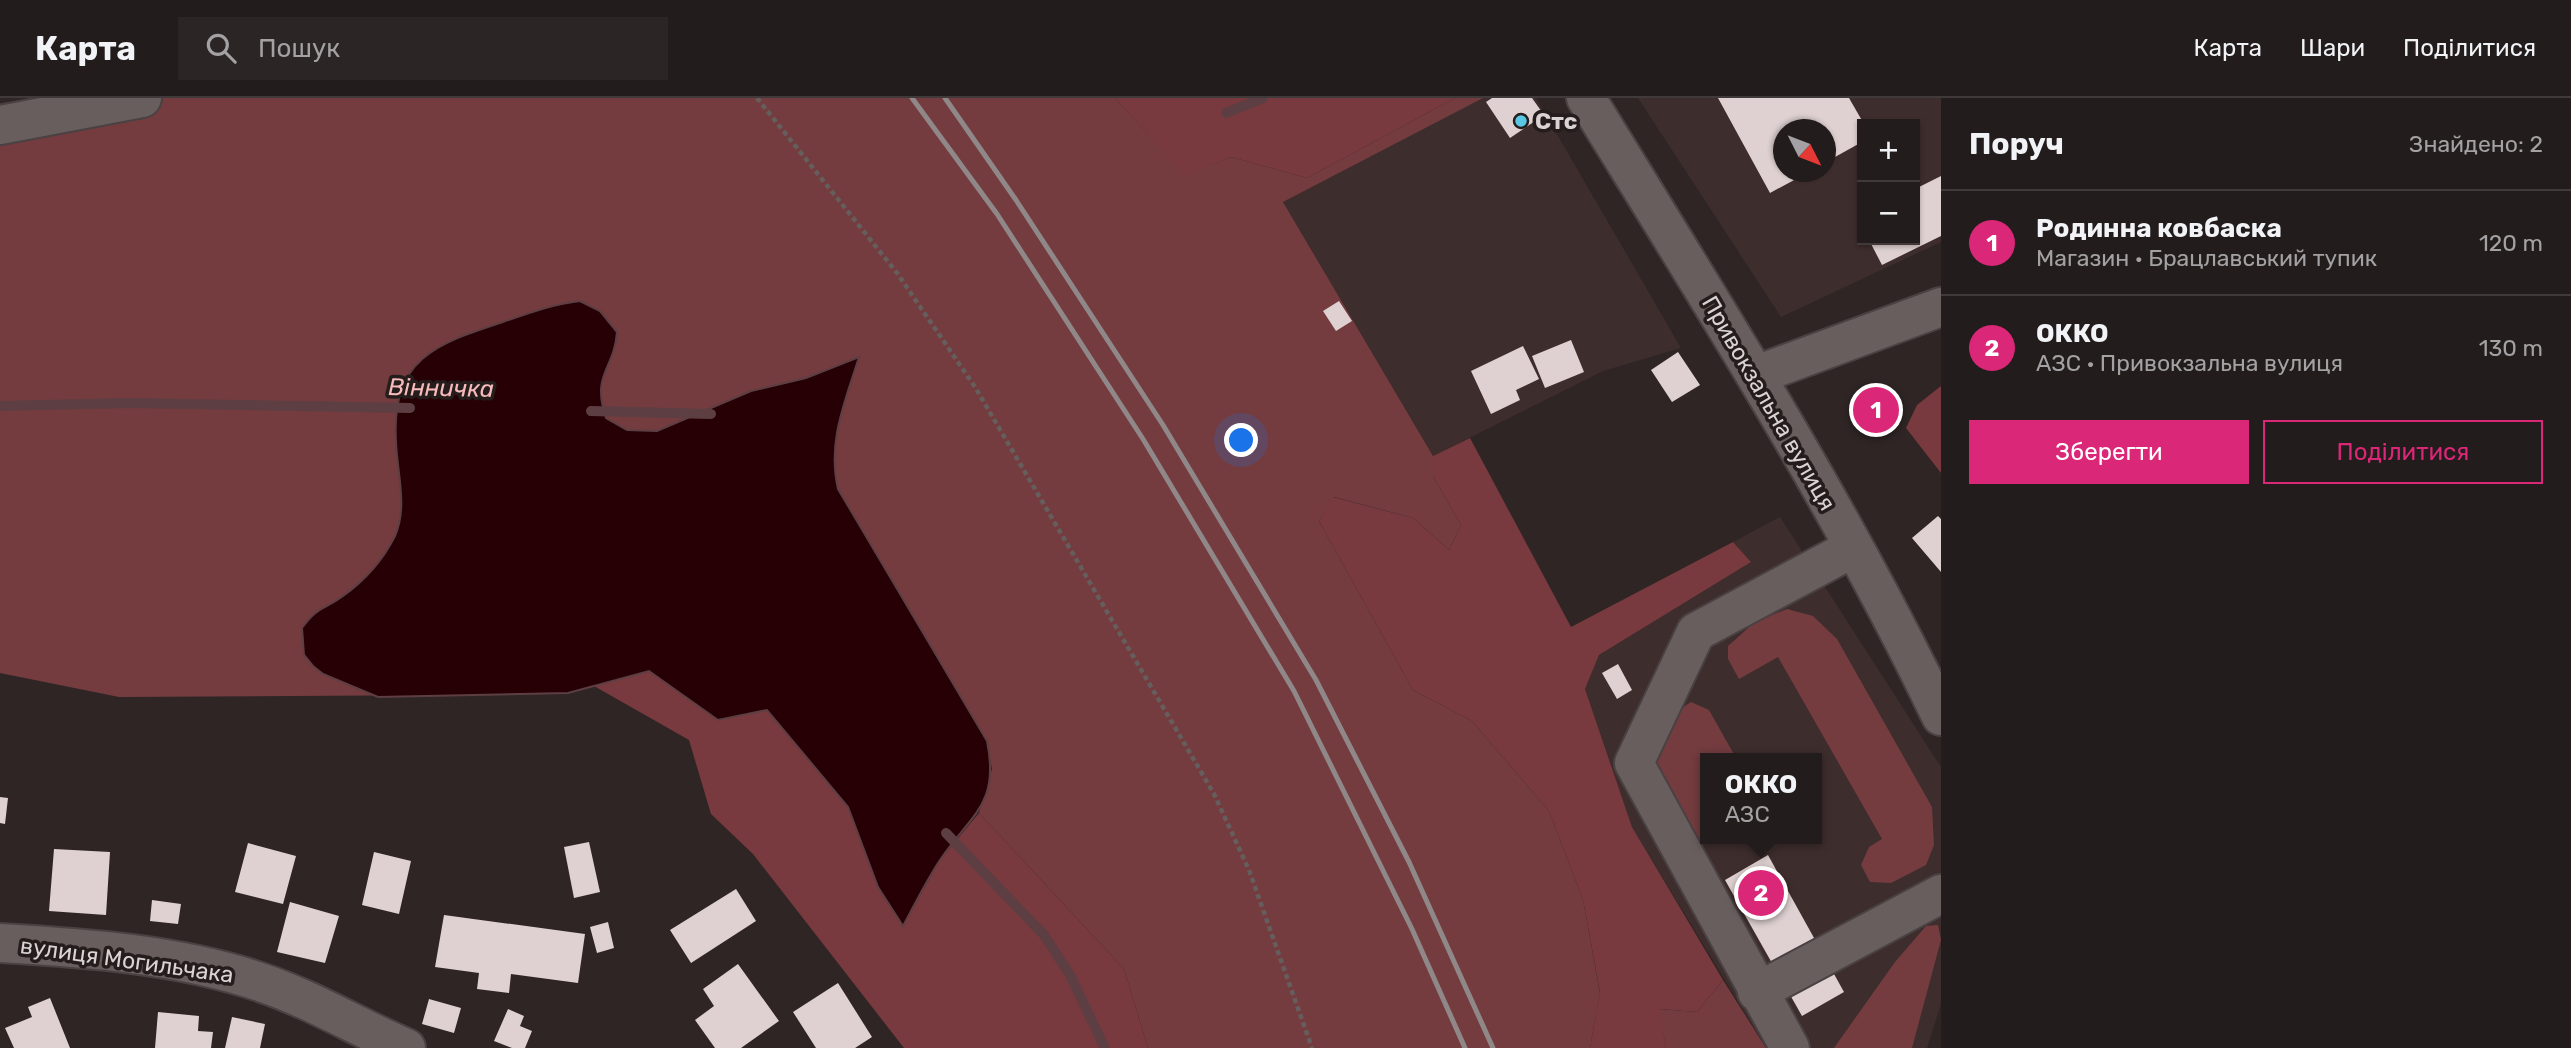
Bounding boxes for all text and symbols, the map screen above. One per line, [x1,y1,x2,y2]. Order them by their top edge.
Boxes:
search box [178,17,668,80]
text: Карта [35,29,136,68]
icon: search [202,29,240,67]
text: Пошук [258,33,340,64]
text: Карта [2193,34,2262,62]
text: Шари [2300,34,2365,62]
text: Поділитися [2403,34,2536,62]
place label: Стс [1535,107,1577,135]
marker: Стс [1513,113,1529,129]
north arrow [1773,119,1836,182]
map controls [1857,119,1920,245]
button: + [1857,119,1920,182]
text: Поруч [1969,126,2064,162]
text: Знайдено: 2 [2409,130,2543,158]
button: − [1857,182,1920,245]
text: Родинна ковбаска [2036,213,2282,244]
text: 1 [1986,229,1998,257]
text: 120 m [2479,229,2543,257]
text: Магазин · Брацлавський тупик [2036,244,2377,272]
street label: Привокзальна вулиця [1696,291,1842,515]
text: ОККО [2036,318,2109,349]
text: 2 [1985,334,1999,362]
text: 130 m [2479,334,2543,362]
text: АЗС · Привокзальна вулиця [2036,349,2343,377]
water label: Вінничка [388,373,494,403]
pin: 1 [1853,384,1899,436]
button: Зберегти [1969,420,2249,484]
button: Поділитися [2263,420,2543,484]
your location [1224,423,1258,457]
popup [1700,753,1822,844]
text: ОККО [1725,769,1797,800]
text: АЗС [1725,800,1770,828]
pin: 2 [1738,867,1784,919]
street label: вулиця Могильчака [19,931,235,989]

